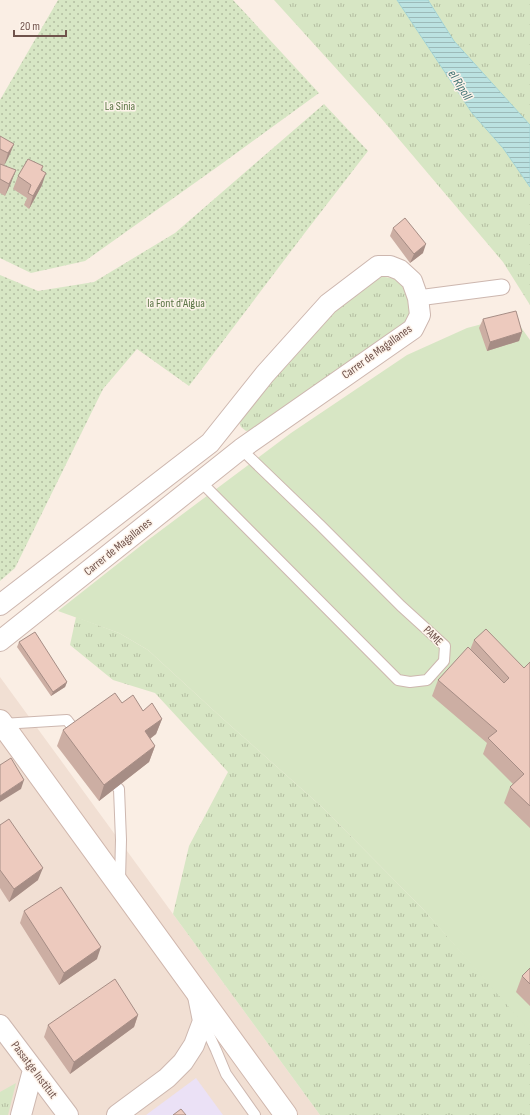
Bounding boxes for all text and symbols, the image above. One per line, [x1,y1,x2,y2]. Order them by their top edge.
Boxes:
scale bar [14,12,66,38]
text: 20 m [20,19,40,34]
water label: el Ripoll [444,67,476,104]
park label: La Sinia [105,99,136,114]
park label: la Font d'Aigua [147,296,205,311]
street label: Carrer de Magallanes [339,321,415,383]
street label: Carrer de Magallanes [81,515,155,579]
street label: PAME [420,623,446,649]
street label: Passatge Institut [8,1038,61,1102]

